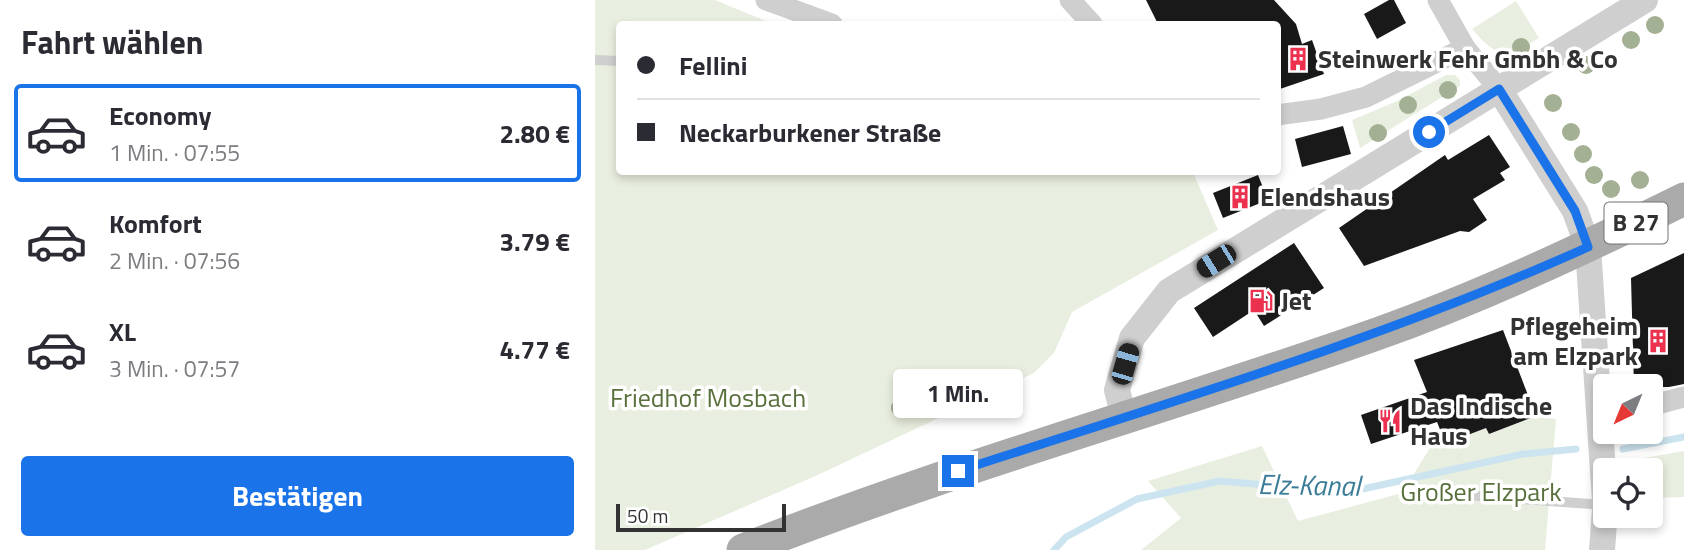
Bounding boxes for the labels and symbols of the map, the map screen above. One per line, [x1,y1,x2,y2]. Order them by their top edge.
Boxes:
place label: Steinwerk Fehr Gmbh & Co [1318,39,1618,78]
building icon: Steinwerk Fehr Gmbh & Co [1284,45,1312,73]
route start [1413,116,1445,148]
place label: Elendshaus [1260,177,1390,216]
building icon: Elendshaus [1226,183,1254,211]
road number: B 27 [1605,202,1667,244]
car [1193,241,1240,281]
place label: Jet [1281,281,1311,320]
fuel station icon: Jet [1247,287,1275,315]
place label: Pflegeheim am Elzpark [1510,306,1639,375]
building icon: Pflegeheim am Elzpark [1644,327,1672,355]
car [1110,341,1141,387]
callout: 1 Min. [893,370,1023,419]
north arrow [1593,374,1663,444]
park label: Friedhof Mosbach [610,378,806,417]
place label: Das Indische Haus [1410,386,1552,455]
restaurant icon: Das Indische Haus [1376,407,1404,435]
route end [942,455,974,487]
water label: Elz-Kanal [1258,462,1363,507]
park label: Großer Elzpark [1400,472,1562,511]
scale bar [616,501,786,533]

